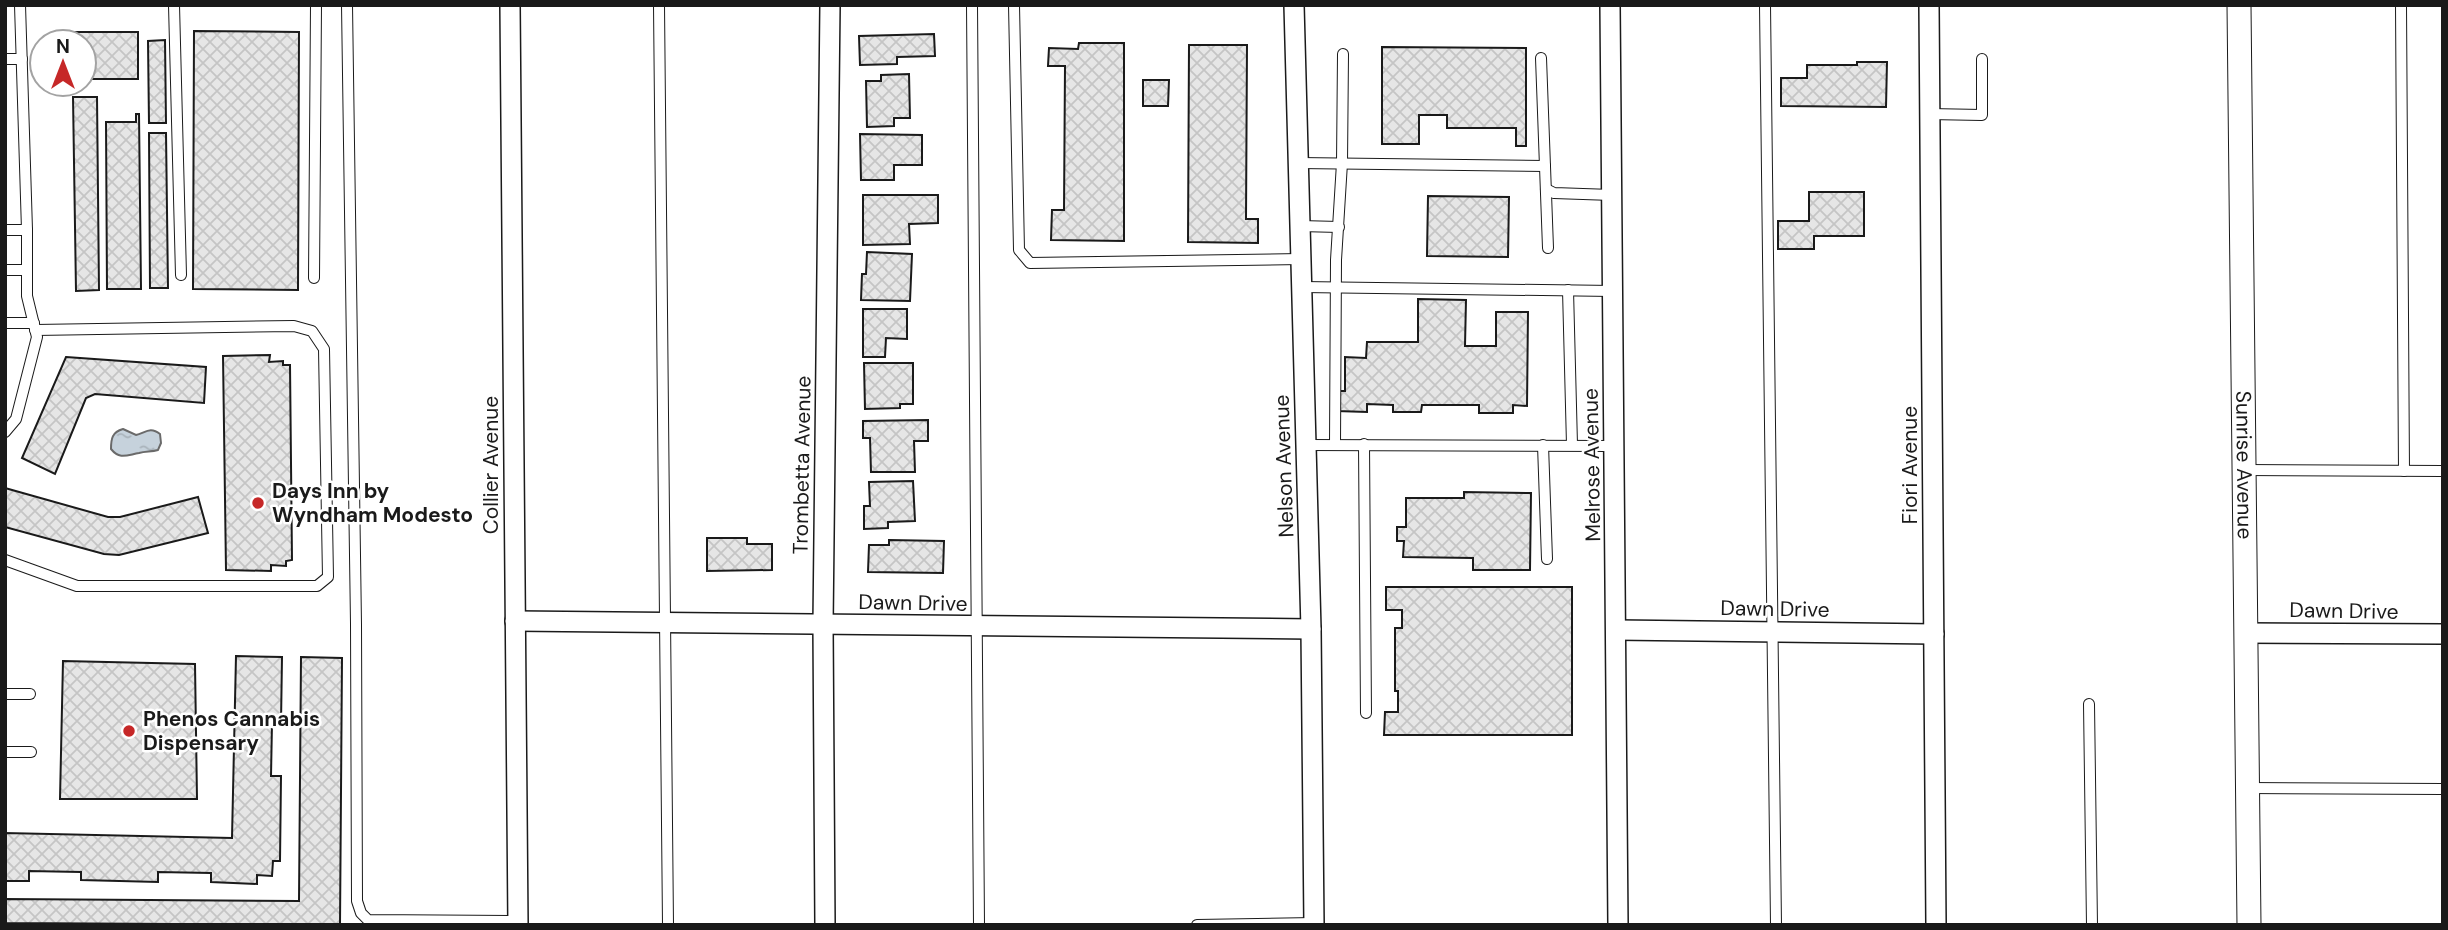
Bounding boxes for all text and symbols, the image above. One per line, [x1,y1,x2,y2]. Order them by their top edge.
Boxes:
north arrow [28,28,98,98]
text: N [56,34,70,59]
street label: Trombetta Avenue [786,375,818,555]
street label: Melrose Avenue [1577,388,1607,542]
street label: Sunrise Avenue [2229,391,2259,539]
street label: Nelson Avenue [1268,394,1300,538]
street label: Collier Avenue [477,396,505,534]
street label: Fiori Avenue [1896,406,1924,524]
place label: Days Inn by Wyndham Modesto [272,477,473,529]
marker: Days Inn by Wyndham Modesto [250,495,266,511]
street label: Dawn Drive [858,588,968,618]
street label: Dawn Drive [1720,594,1830,624]
street label: Dawn Drive [2289,596,2399,626]
place label: Phenos Cannabis Dispensary [143,705,320,757]
marker: Phenos Cannabis Dispensary [121,723,137,739]

